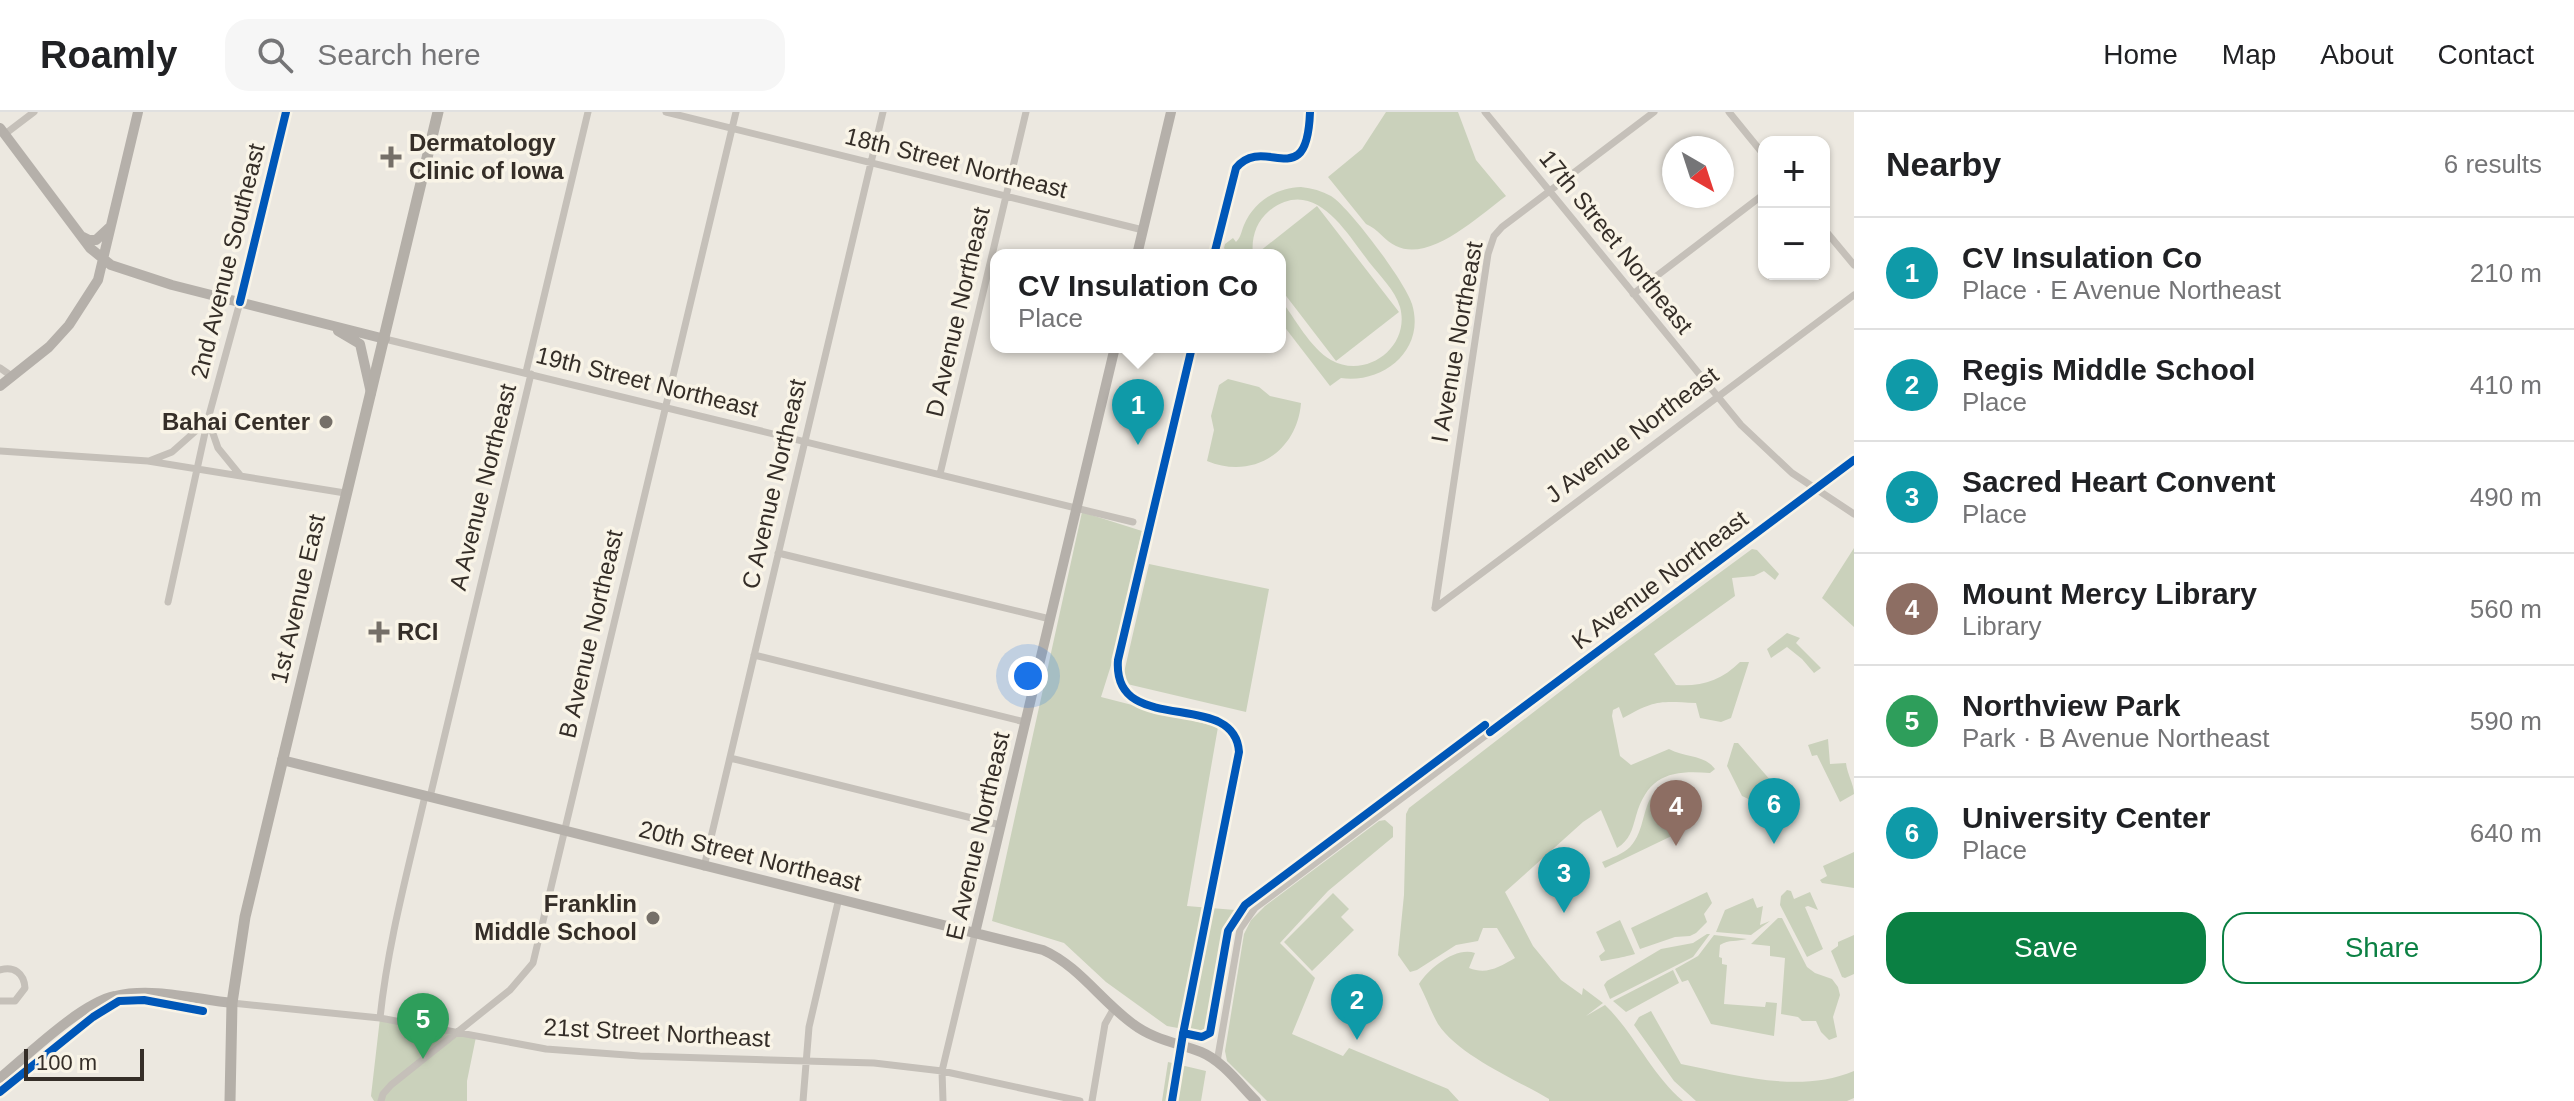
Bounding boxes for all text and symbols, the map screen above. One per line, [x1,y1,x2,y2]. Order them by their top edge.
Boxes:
search box [225,19,785,91]
icon: search [253,33,297,77]
text: Roamly [40,34,177,76]
text: Search here [317,38,481,71]
text: Home [2103,39,2178,70]
text: Map [2222,39,2276,70]
text: About [2320,39,2394,70]
text: Contact [2438,39,2534,70]
street label: 18th Street Northeast [842,122,1070,203]
place label: Dermatology Clinic of Iowa [409,129,564,184]
north arrow [1662,136,1734,208]
map controls [1758,136,1830,280]
button: + [1758,136,1830,208]
street label: 2nd Avenue Southeast [185,140,270,381]
street label: 17th Street Northeast [1534,145,1699,339]
text: Nearby [1886,145,2001,183]
marker: Dermatology Clinic of Iowa [380,146,402,168]
text: 6 results [2444,149,2542,179]
street label: D Avenue Northeast [920,204,995,419]
button: − [1758,208,1830,280]
street label: I Avenue Northeast [1426,239,1488,445]
text: CV Insulation Co [1962,241,2202,274]
popup [990,249,1286,353]
text: 1 [1905,258,1919,288]
text: 210 m [2470,258,2542,288]
text: CV Insulation Co [1018,269,1258,302]
text: Place · E Avenue Northeast [1962,275,2281,305]
text: Place [1018,303,1083,333]
street label: 19th Street Northeast [533,341,761,422]
text: Regis Middle School [1962,353,2255,386]
street label: J Avenue Northeast [1540,361,1724,508]
text: 2 [1905,370,1919,400]
text: 410 m [2470,370,2542,400]
street label: C Avenue Northeast [736,376,811,591]
pin: 1 [1112,379,1164,445]
street label: A Avenue Northeast [444,381,521,593]
text: Place [1962,387,2027,417]
place label: Bahai Center [162,408,310,435]
marker: Bahai Center [317,413,335,431]
text: Sacred Heart Convent [1962,465,2275,498]
text: 3 [1905,482,1919,512]
text: 490 m [2470,482,2542,512]
text: Place [1962,499,2027,529]
street label: K Avenue Northeast [1567,505,1753,654]
street label: 1st Avenue East [265,511,330,686]
street label: B Avenue Northeast [553,527,628,741]
text: Mount Mercy Library [1962,577,2257,610]
text: 4 [1905,594,1919,624]
text: 560 m [2470,594,2542,624]
text: Library [1962,611,2041,641]
place label: RCI [397,618,438,645]
marker: RCI [368,621,390,643]
your location [1008,656,1048,696]
text: Northview Park [1962,689,2180,722]
text: 5 [1905,706,1919,736]
text: 590 m [2470,706,2542,736]
text: Park · B Avenue Northeast [1962,723,2269,753]
street label: E Avenue Northeast [940,729,1015,943]
pin: 6 [1748,778,1800,844]
pin: 4 [1650,780,1702,846]
text: University Center [1962,801,2210,834]
street label: 20th Street Northeast [636,815,864,896]
text: 6 [1905,818,1919,848]
text: 640 m [2470,818,2542,848]
text: Place [1962,835,2027,865]
pin: 3 [1538,847,1590,913]
place label: Franklin Middle School [474,890,637,945]
marker: Franklin Middle School [644,909,662,927]
button: Save [1886,912,2206,984]
button: Share [2222,912,2542,984]
pin: 2 [1331,974,1383,1040]
pin: 5 [397,993,449,1059]
street label: 21st Street Northeast [543,1013,771,1052]
scale bar [24,1045,144,1081]
text: 100 m [36,1050,97,1075]

